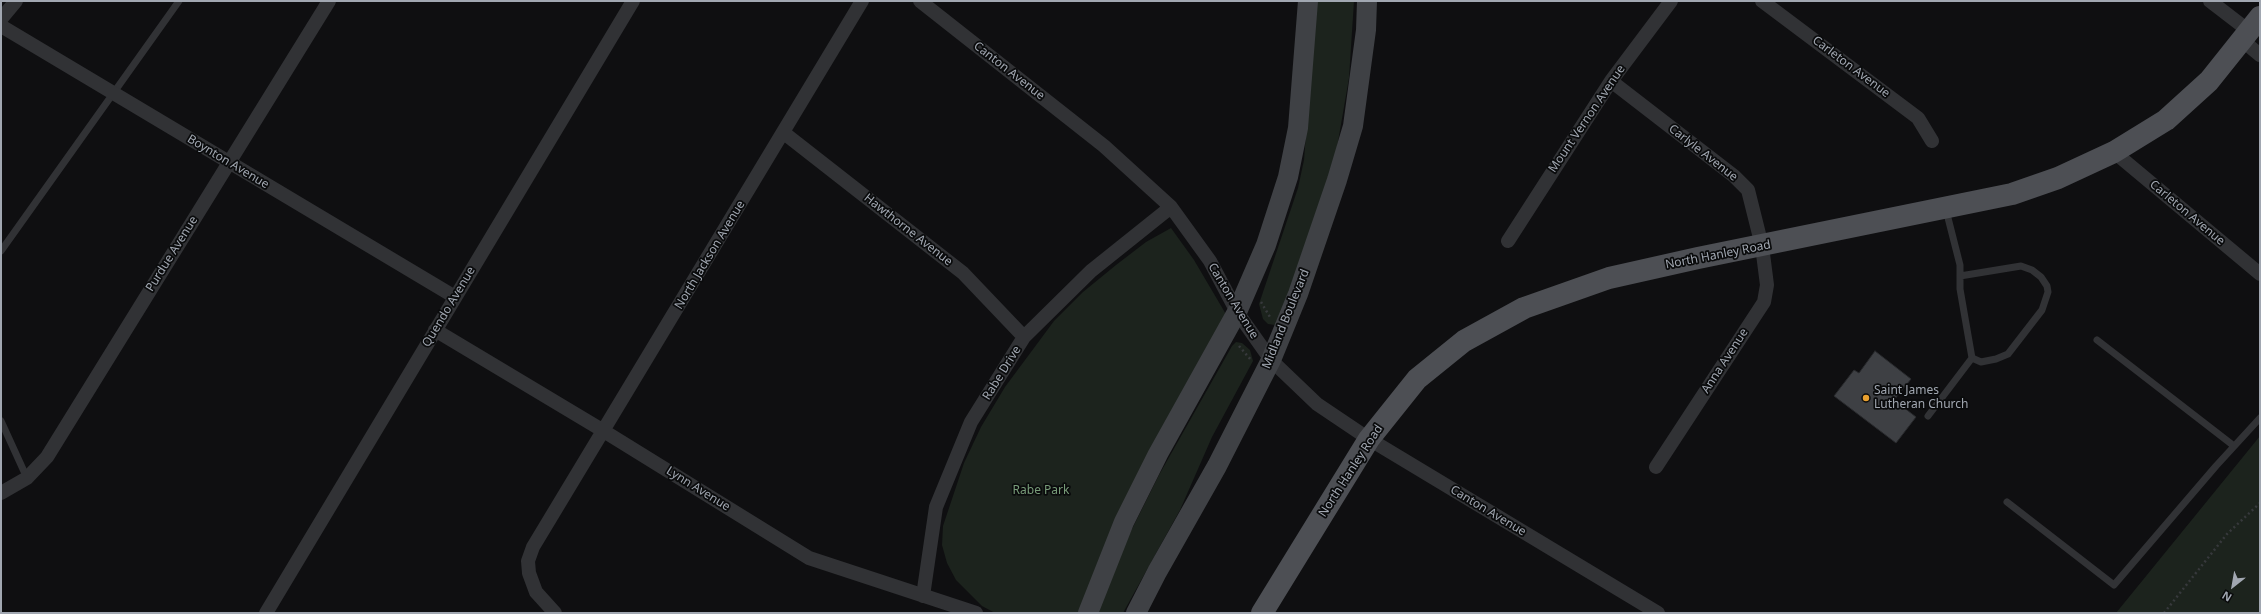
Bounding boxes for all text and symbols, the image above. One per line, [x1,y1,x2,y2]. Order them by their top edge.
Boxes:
street label: Carleton Avenue [1809,33,1893,101]
street label: Canton Avenue [971,39,1047,103]
street label: Mount Vernon Avenue [1546,63,1628,175]
street label: Carlyle Avenue [1666,122,1740,184]
street label: Boynton Avenue [185,132,271,192]
street label: Carleton Avenue [2147,177,2227,249]
street label: Hawthorne Avenue [861,191,955,269]
street label: North Jackson Avenue [672,198,748,312]
street label: Purdue Avenue [143,214,201,294]
street label: North Hanley Road [1664,238,1772,272]
street label: Canton Avenue [1205,260,1261,342]
street label: Quendo Avenue [419,264,479,350]
street label: Midland Boulevard [1259,267,1313,371]
street label: Anna Avenue [1699,326,1751,396]
street label: Rabe Drive [980,343,1024,403]
place label: Saint James Lutheran Church [1874,384,1969,412]
marker: Saint James Lutheran Church [1861,393,1871,403]
street label: North Hanley Road [1316,422,1386,520]
street label: Lynn Avenue [663,464,733,514]
street label: Canton Avenue [1447,483,1529,539]
park label: Rabe Park [1013,484,1069,498]
north arrow [2213,566,2253,606]
text: N [2219,588,2234,605]

